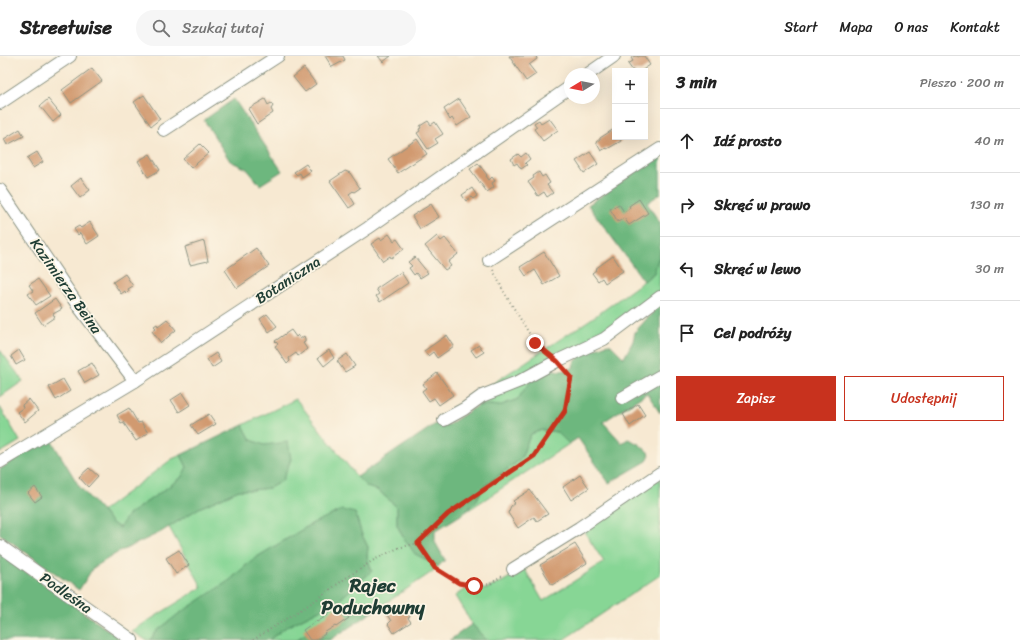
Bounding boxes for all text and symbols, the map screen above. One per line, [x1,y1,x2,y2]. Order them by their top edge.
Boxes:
search box [136,10,416,46]
text: Streetwise [20,11,112,44]
text: Szukaj tutaj [182,15,264,41]
text: Start [784,15,818,40]
text: Mapa [840,15,872,40]
text: O nas [894,15,928,40]
text: Kontakt [950,15,1000,40]
icon: search [150,17,172,39]
text: 3 min [676,67,717,97]
north arrow [564,68,600,104]
map controls [612,68,648,140]
button: + [612,68,648,104]
text: Pieszo · 200 m [920,71,1004,94]
button: − [612,104,648,140]
text: Idź prosto [714,128,782,154]
text: 40 m [974,129,1004,152]
icon: ahead [676,130,698,152]
text: Skręć w prawo [714,192,810,218]
text: 130 m [970,193,1004,216]
icon: right [676,194,698,216]
street label: Kazimierza Beina [23,232,109,340]
street label: Botaniczna [250,249,326,311]
text: Skręć w lewo [714,256,801,282]
text: 30 m [975,257,1004,280]
icon: left [676,258,698,280]
text: Cel podróży [714,320,791,346]
icon: arrive [676,322,698,344]
route end [526,334,544,352]
button: Zapisz [676,376,836,421]
button: Udostępnij [844,376,1004,421]
street label: Podleśna [34,565,98,621]
district label: Rajec Poduchowny [321,569,426,624]
route start [465,577,483,595]

